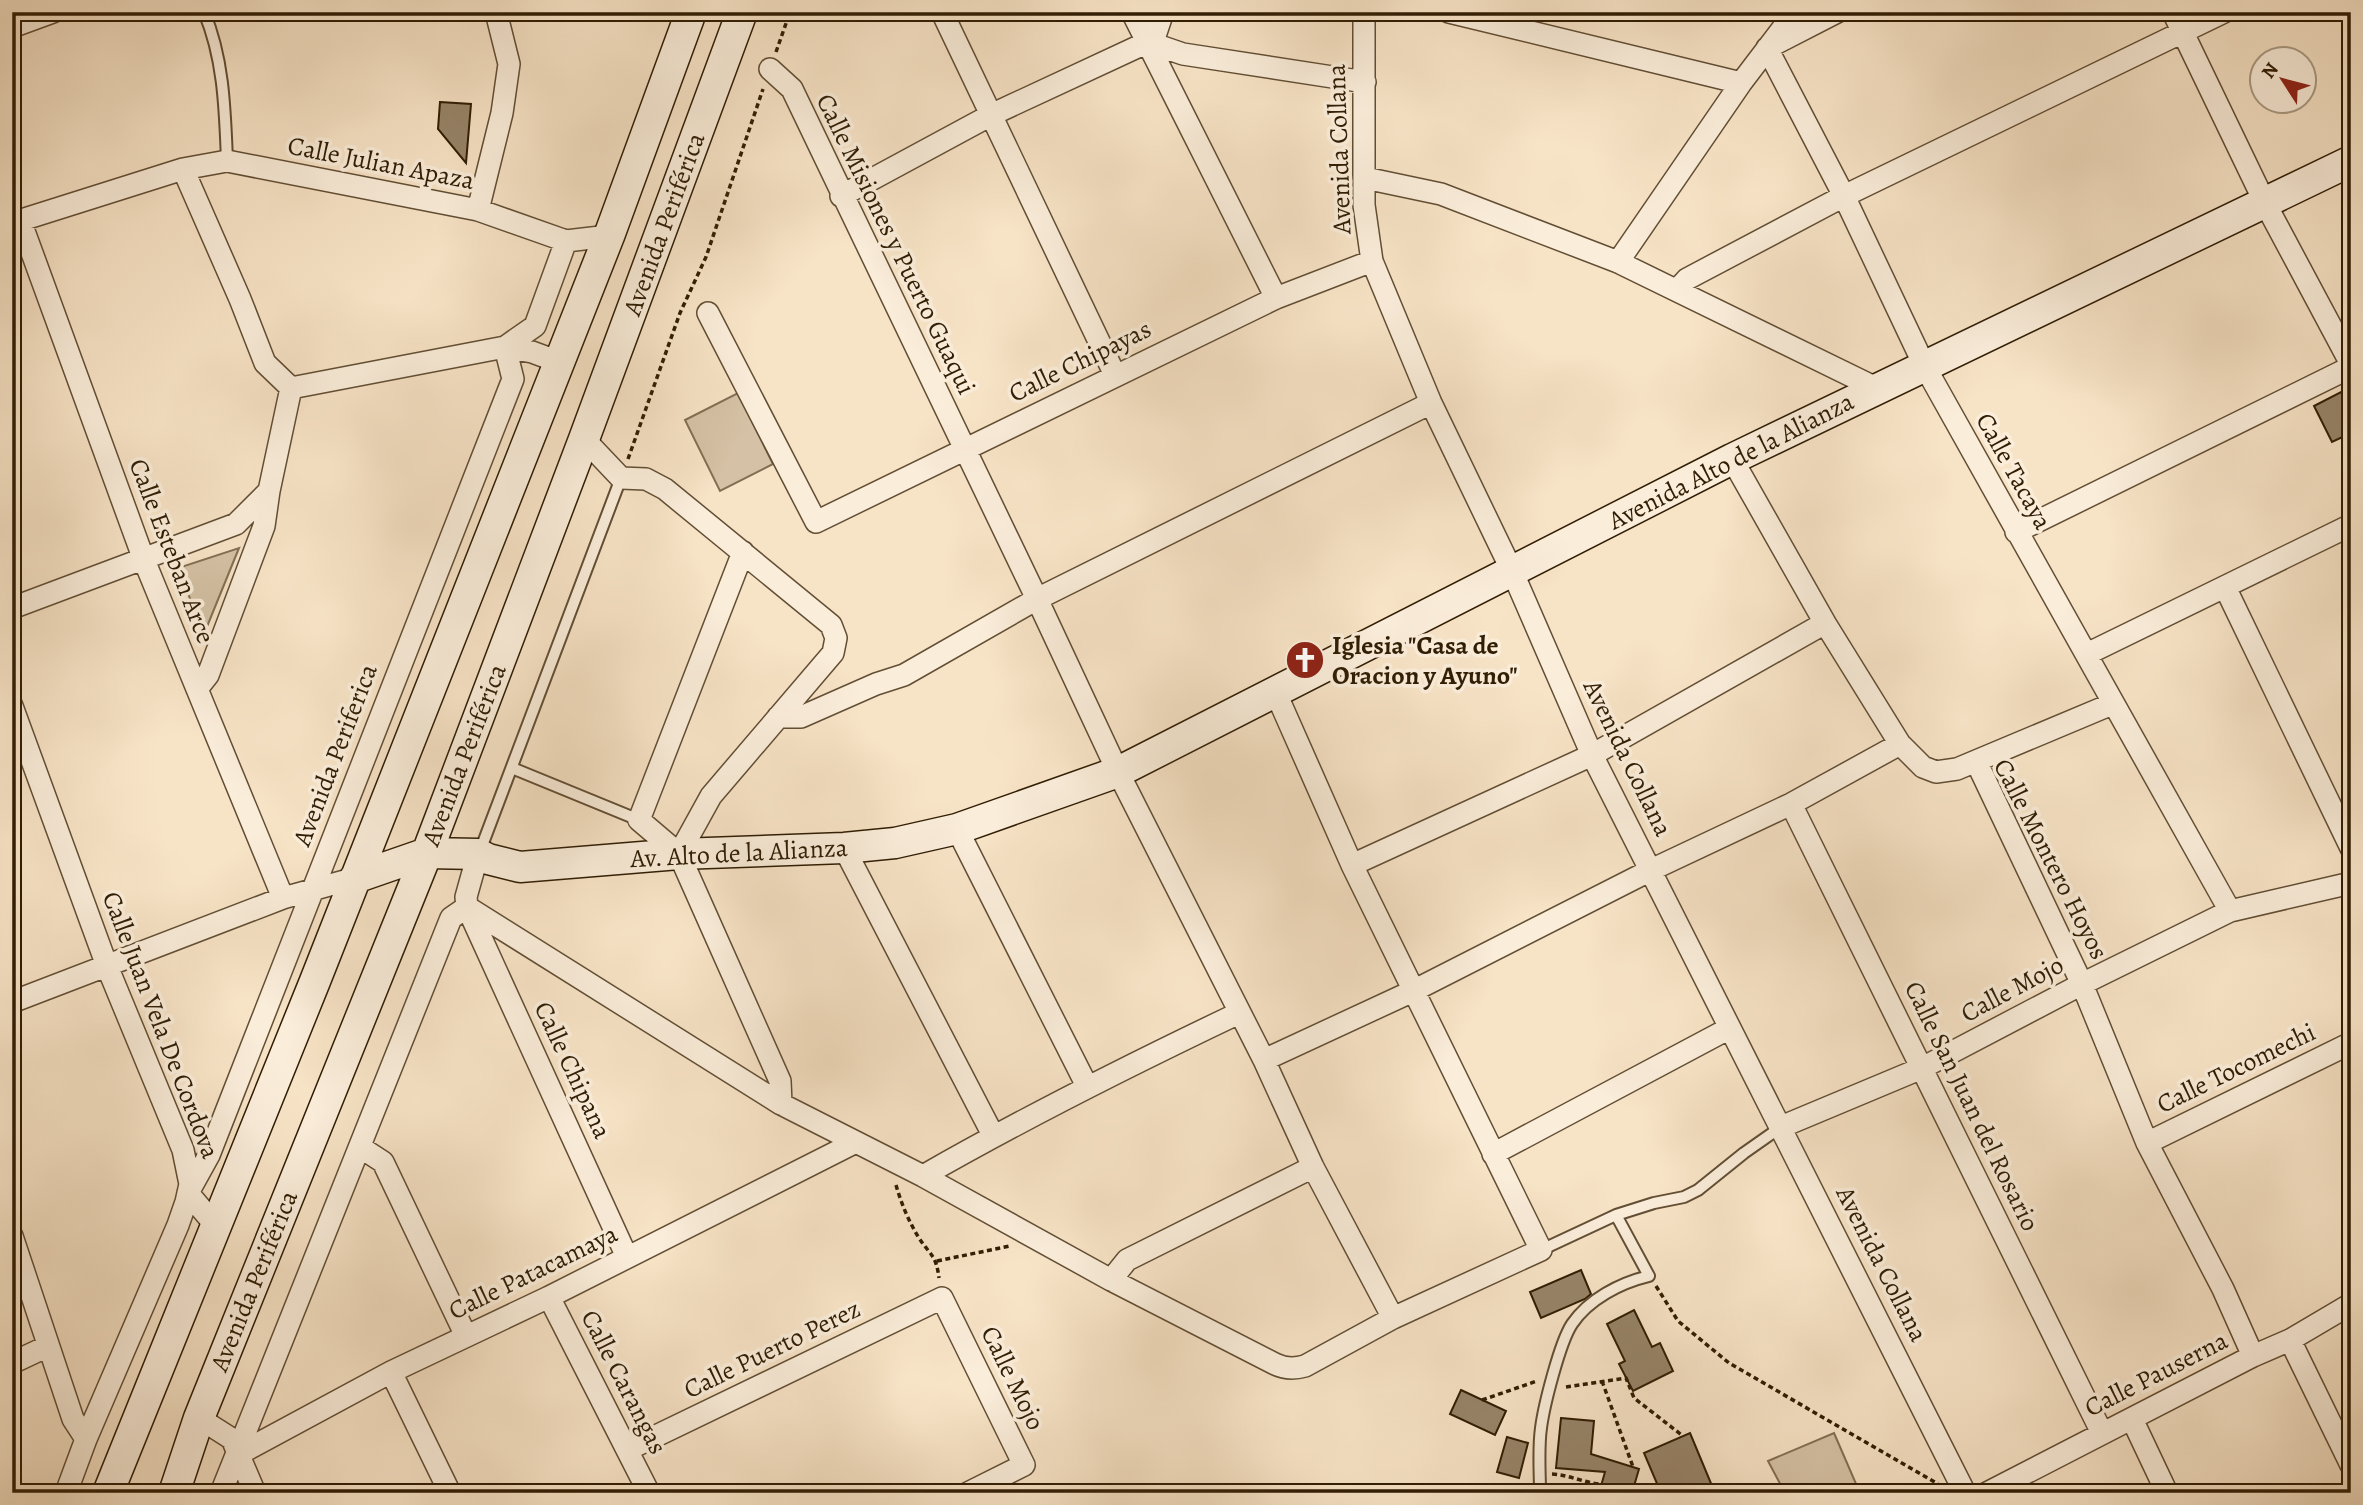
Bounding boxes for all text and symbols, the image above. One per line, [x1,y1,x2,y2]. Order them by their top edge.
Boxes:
north arrow [2248,46,2318,116]
text: N [2255,57,2285,84]
street label: Avenida Collana [1319,63,1359,236]
street label: Calle Misiones y Puerto Guaqui [808,88,984,400]
street label: Calle Julian Apaza [285,128,477,198]
street label: Avenida Periférica [614,128,713,321]
street label: Calle Chipayas [1003,311,1157,411]
street label: Avenida Alto de la Alianza [1601,384,1860,539]
street label: Calle Tacaya [1968,406,2060,536]
street label: Calle Esteban Arce [121,454,223,648]
place label: Iglesia "Casa de Oracion y Ayuno" [1332,628,1518,693]
church icon: Iglesia "Casa de Oracion y Ayuno" [1284,639,1326,681]
street label: Avenida Periferica [284,659,386,852]
street label: Avenida Periférica [413,659,515,852]
street label: Avenida Collana [1575,673,1681,842]
street label: Calle Montero Hoyos [1985,753,2117,965]
street label: Av. Alto de la Alianza [628,830,849,876]
street label: Calle Juan Vela De Cordova [94,886,228,1164]
street label: Calle Mojo [1954,947,2070,1031]
street label: Calle San Juan del Rosario [1896,975,2048,1237]
street label: Calle Chipana [526,996,620,1144]
street label: Calle Tocomechi [2151,1014,2321,1122]
street label: Avenida Collana [1827,1179,1936,1348]
street label: Avenida Periférica [201,1185,306,1378]
street label: Calle Patacamaya [443,1216,623,1328]
street label: Calle Puerto Perez [678,1291,866,1407]
street label: Calle Carangas [573,1304,675,1460]
street label: Calle Mojo [973,1320,1053,1436]
street label: Calle Pauserna [2078,1323,2234,1425]

